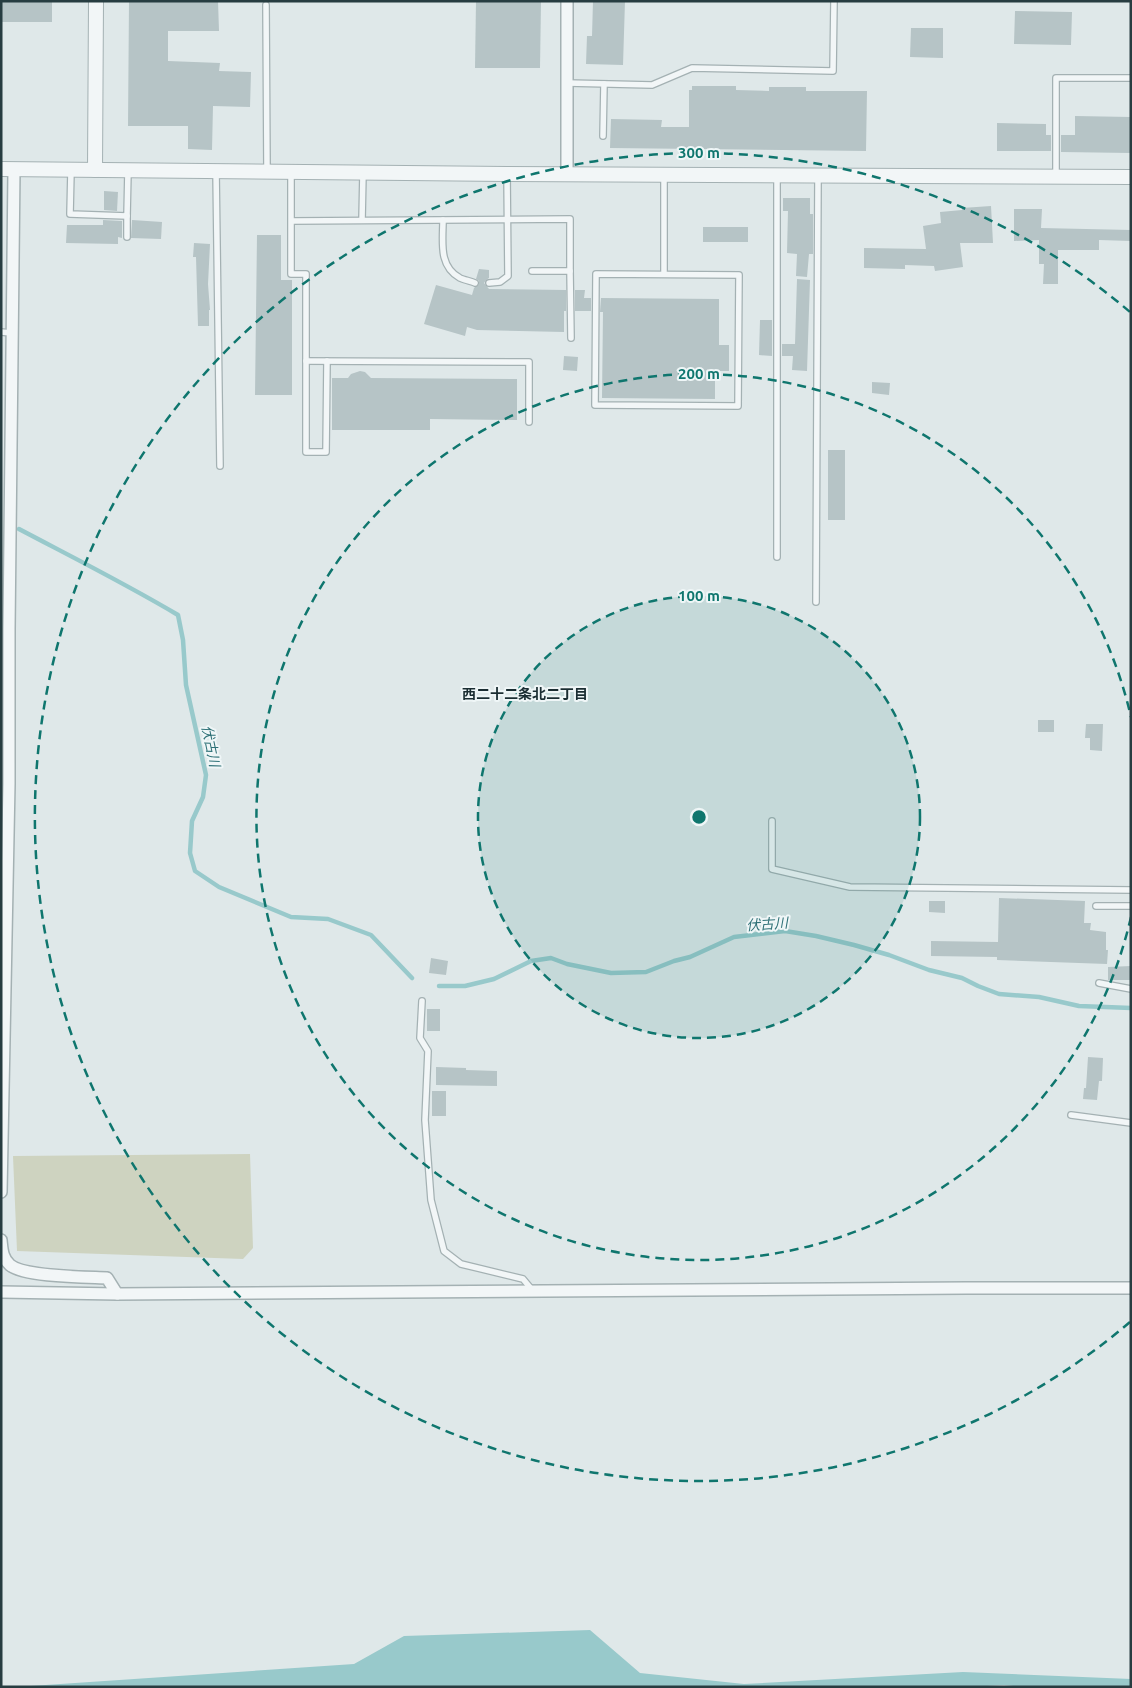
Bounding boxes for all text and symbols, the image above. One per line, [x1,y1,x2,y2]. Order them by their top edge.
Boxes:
text: 300 m [678,144,720,161]
text: 200 m [678,365,720,382]
text: 100 m [678,587,720,604]
district label: 西二十二条北二丁目 [462,686,588,702]
water label: 伏古川 [199,724,224,770]
centre of rings [690,808,708,826]
water label: 伏古川 [745,914,791,933]

